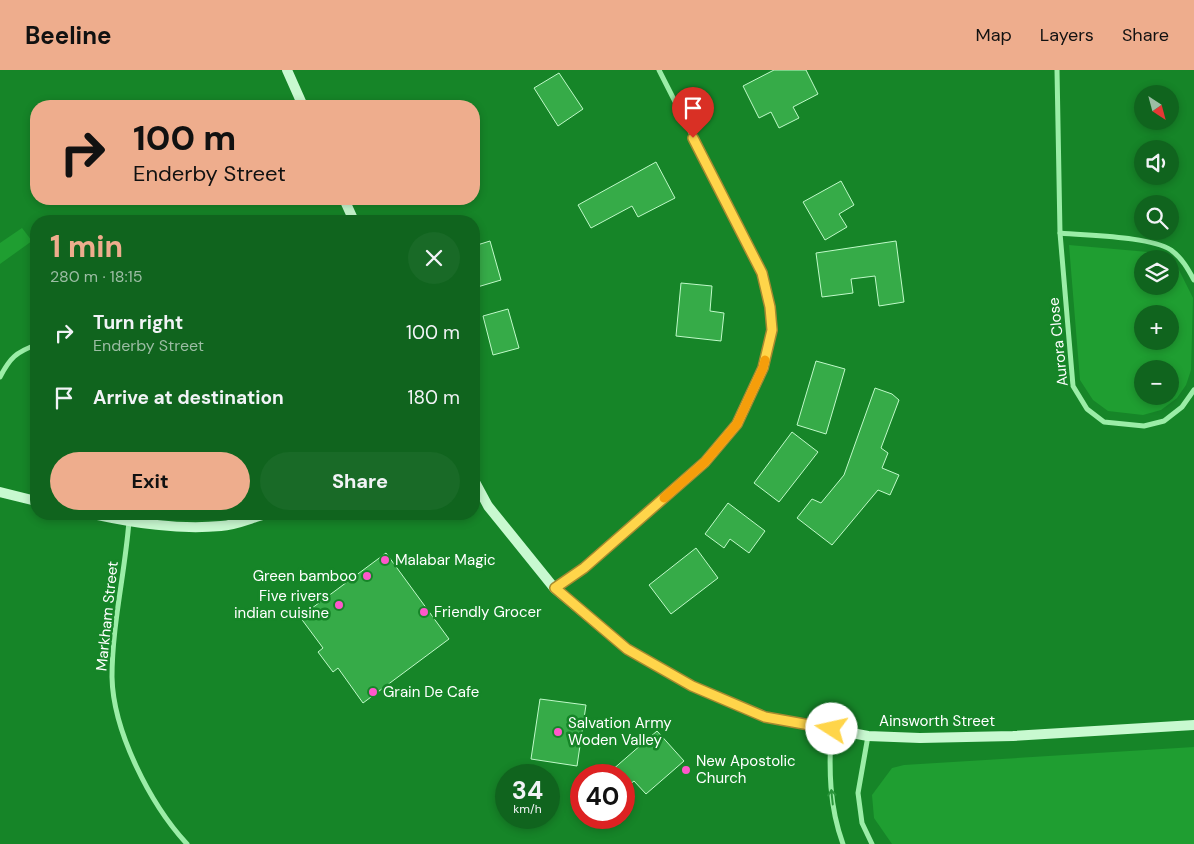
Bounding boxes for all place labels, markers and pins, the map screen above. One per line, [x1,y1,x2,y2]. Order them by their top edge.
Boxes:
pin [672,87,714,138]
place label: Malabar Magic [395,550,496,570]
marker: Malabar Magic [379,554,391,566]
place label: Green bamboo [253,566,357,586]
marker: Green bamboo [361,570,373,582]
place label: Five rivers indian cuisine [234,586,329,623]
marker: Five rivers indian cuisine [333,599,345,611]
place label: Friendly Grocer [434,602,542,622]
marker: Friendly Grocer [418,606,430,618]
place label: Grain De Cafe [383,682,479,702]
marker: Grain De Cafe [367,686,379,698]
place label: Salvation Army Woden Valley [568,713,672,750]
marker: Salvation Army Woden Valley [552,726,564,738]
place label: New Apostolic Church [696,751,796,788]
marker: New Apostolic Church [680,764,692,776]

